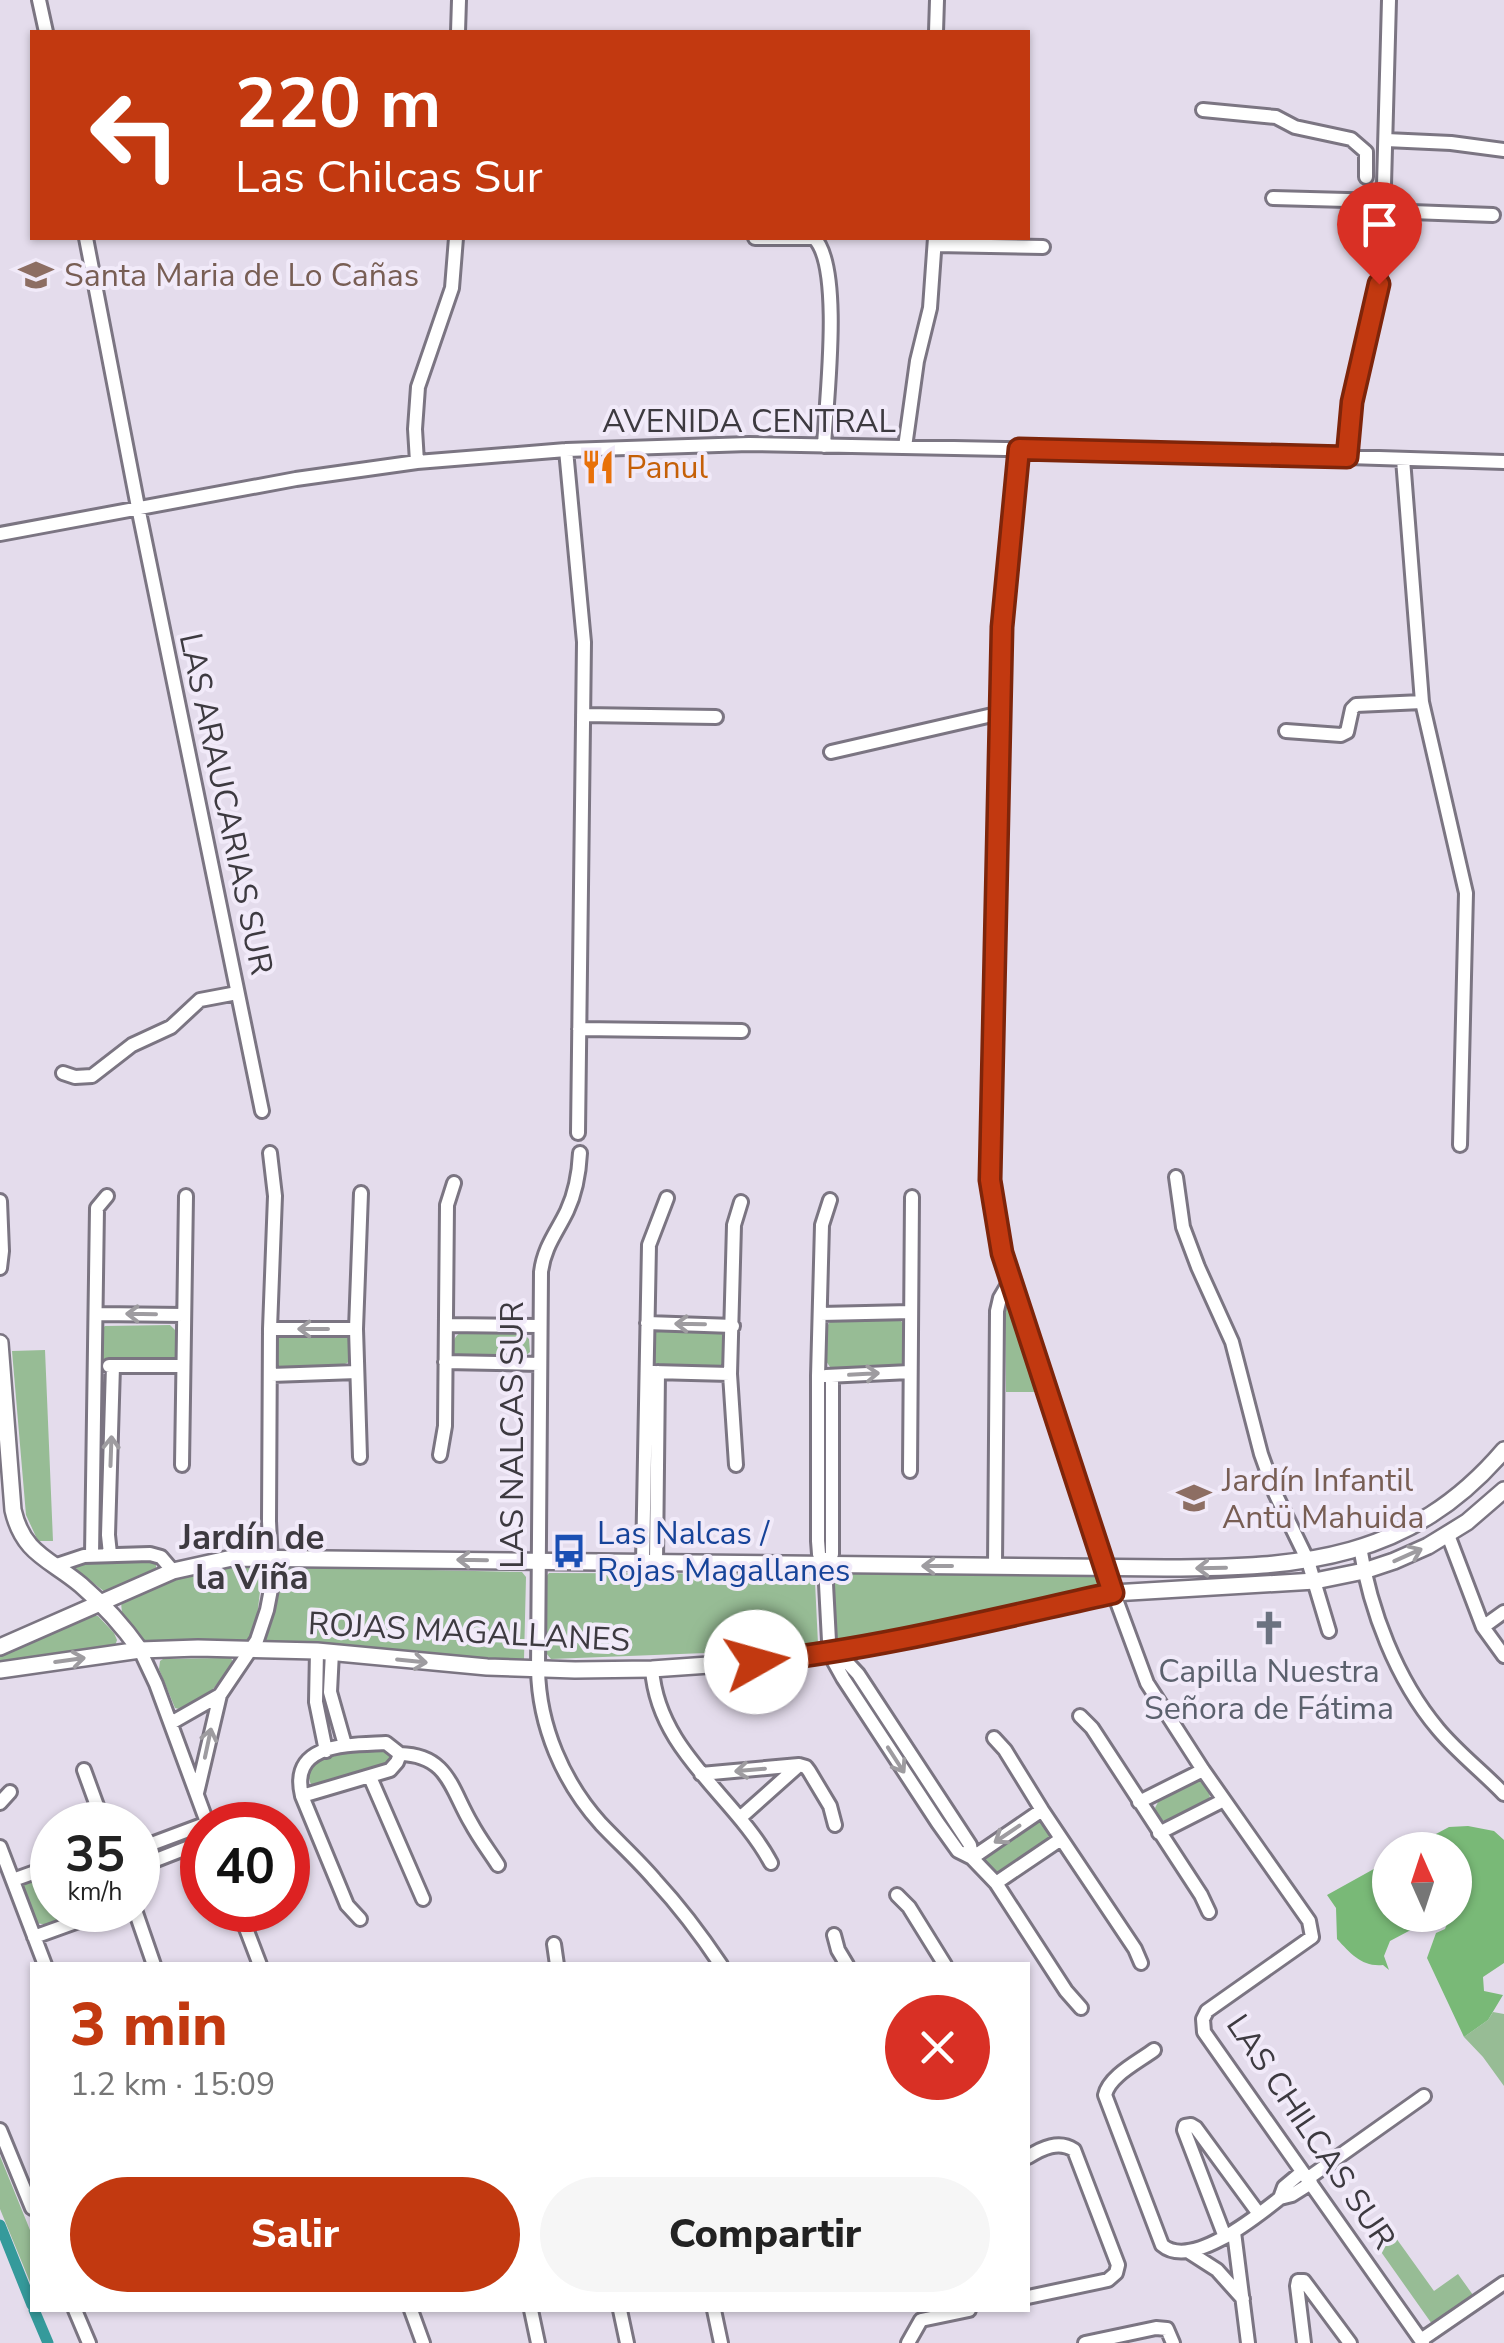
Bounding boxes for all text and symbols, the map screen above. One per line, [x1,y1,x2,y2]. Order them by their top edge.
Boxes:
text: 220 m [235,56,441,152]
icon: left [70,70,200,200]
text: Las Chilcas Sur [235,147,543,208]
pin [1337,182,1422,285]
icon: arrive [1352,197,1407,252]
place label: Santa Maria de Lo Cañas [64,254,419,297]
school or university icon: Santa Maria de Lo Cañas [17,256,55,294]
street label: AVENIDA CENTRAL [602,400,896,443]
place label: Panul [626,446,709,489]
restaurant icon: Panul [579,448,617,486]
street label: LAS ARAUCARIAS SUR [169,629,283,979]
street label: LAS NALCAS SUR [491,1301,534,1569]
one-way arrow [125,1304,158,1324]
one-way arrow [675,1315,707,1334]
one-way arrow [297,1320,330,1338]
one-way arrow [847,1364,879,1383]
one-way arrow [101,1435,120,1467]
place label: Jardín Infantil Antü Mahuida [1221,1459,1424,1539]
school or university icon: Jardín Infantil Antü Mahuida [1175,1479,1213,1517]
place label: Las Nalcas / Rojas Magallanes [597,1512,851,1592]
district label: Jardín de la Viña [179,1514,324,1601]
bus stop icon: Las Nalcas / Rojas Magallanes [550,1532,588,1570]
one-way arrow [1392,1545,1423,1563]
one-way arrow [456,1550,488,1570]
one-way arrow [921,1556,954,1576]
one-way arrow [1196,1558,1228,1578]
street label: ROJAS MAGALLANES [307,1602,631,1662]
church icon: Capilla Nuestra Señora de Fátima [1250,1609,1288,1647]
position arrow [704,1610,808,1714]
place label: Capilla Nuestra Señora de Fátima [1144,1650,1394,1730]
one-way arrow [53,1651,86,1669]
one-way arrow [395,1651,427,1670]
one-way arrow [200,1728,218,1760]
one-way arrow [886,1745,907,1773]
one-way arrow [735,1760,767,1779]
speed limit sign: 40 [180,1802,310,1932]
text: 35 [65,1820,125,1889]
one-way arrow [993,1823,1021,1844]
north arrow [1372,1832,1472,1932]
map controls [1372,1832,1472,1932]
text: km/h [67,1875,123,1909]
text: 3 min [70,1984,228,2066]
button: close [885,1995,990,2100]
street label: LAS CHILCAS SUR [1216,2006,1406,2258]
text: 1.2 km · 15:09 [70,2063,275,2106]
button: Salir [70,2177,520,2292]
button: Compartir [540,2177,990,2292]

